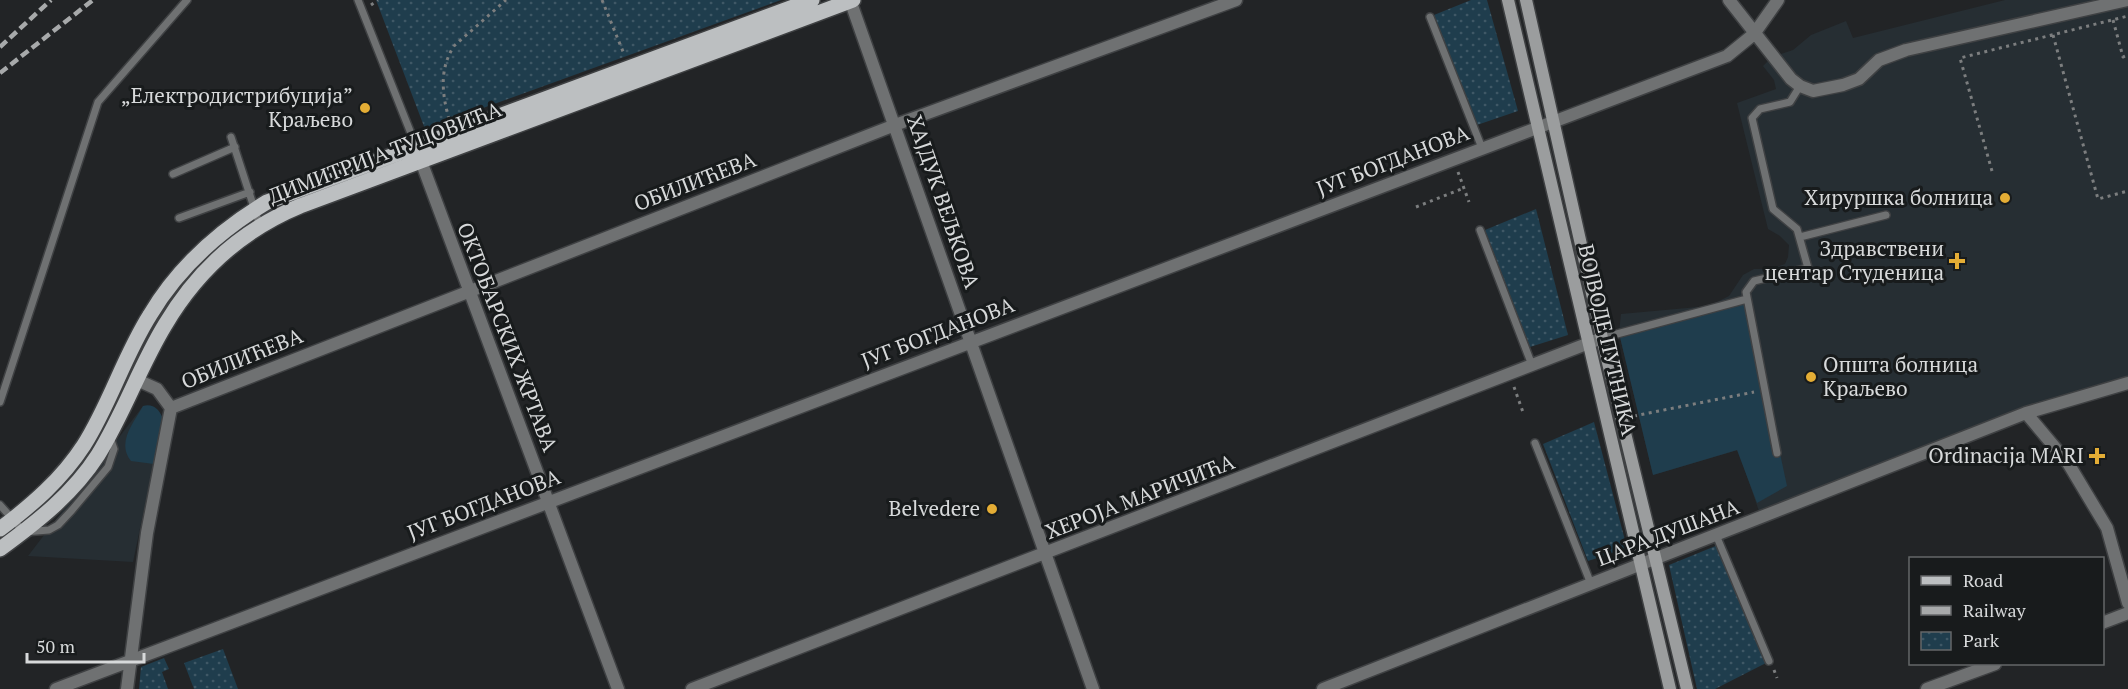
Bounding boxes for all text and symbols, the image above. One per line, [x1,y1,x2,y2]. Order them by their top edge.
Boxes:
place label: „Електродистрибуција” Краљево [121,81,353,133]
street label: ДИМИТРИЈА ТУЦОВИЋА [264,94,506,210]
marker: „Електродистрибуција” Краљево [358,101,372,115]
street label: ХАЈДУК ВЕЉКОВА [901,111,987,293]
street label: ЈУГ БОГДАНОВА [1312,118,1474,202]
street label: ОБИЛИЋЕВА [630,145,760,217]
place label: Хируршка болница [1804,183,1993,211]
marker: Хируршка болница [1998,191,2012,205]
street label: ОКТОБАРСКИХ ЖРТАВА [451,218,565,456]
place label: Здравствени центар Студеница [1764,234,1944,286]
street label: ВОЈВОДЕ ПУТНИКА [1572,241,1644,439]
marker: Здравствени центар Студеница [1948,252,1966,270]
street label: ЈУГ БОГДАНОВА [857,290,1019,374]
street label: ОБИЛИЋЕВА [177,321,307,395]
place label: Општа болница Краљево [1823,350,1978,402]
marker: Општа болница Краљево [1804,370,1818,384]
place label: Ordinacija MARI [1928,441,2084,469]
street label: ХЕРОЈА МАРИЧИЋА [1041,447,1239,545]
marker: Ordinacija MARI [2088,447,2106,465]
street label: ЈУГ БОГДАНОВА [403,462,565,546]
street label: ЦАРА ДУШАНА [1592,492,1744,572]
place label: Belvedere [889,494,980,522]
marker: Belvedere [985,502,999,516]
legend [1909,557,2104,665]
text: Road [1963,568,2003,592]
text: Railway [1963,598,2027,622]
scale bar [27,626,144,664]
text: Park [1963,628,2000,652]
text: 50 m [36,634,76,658]

